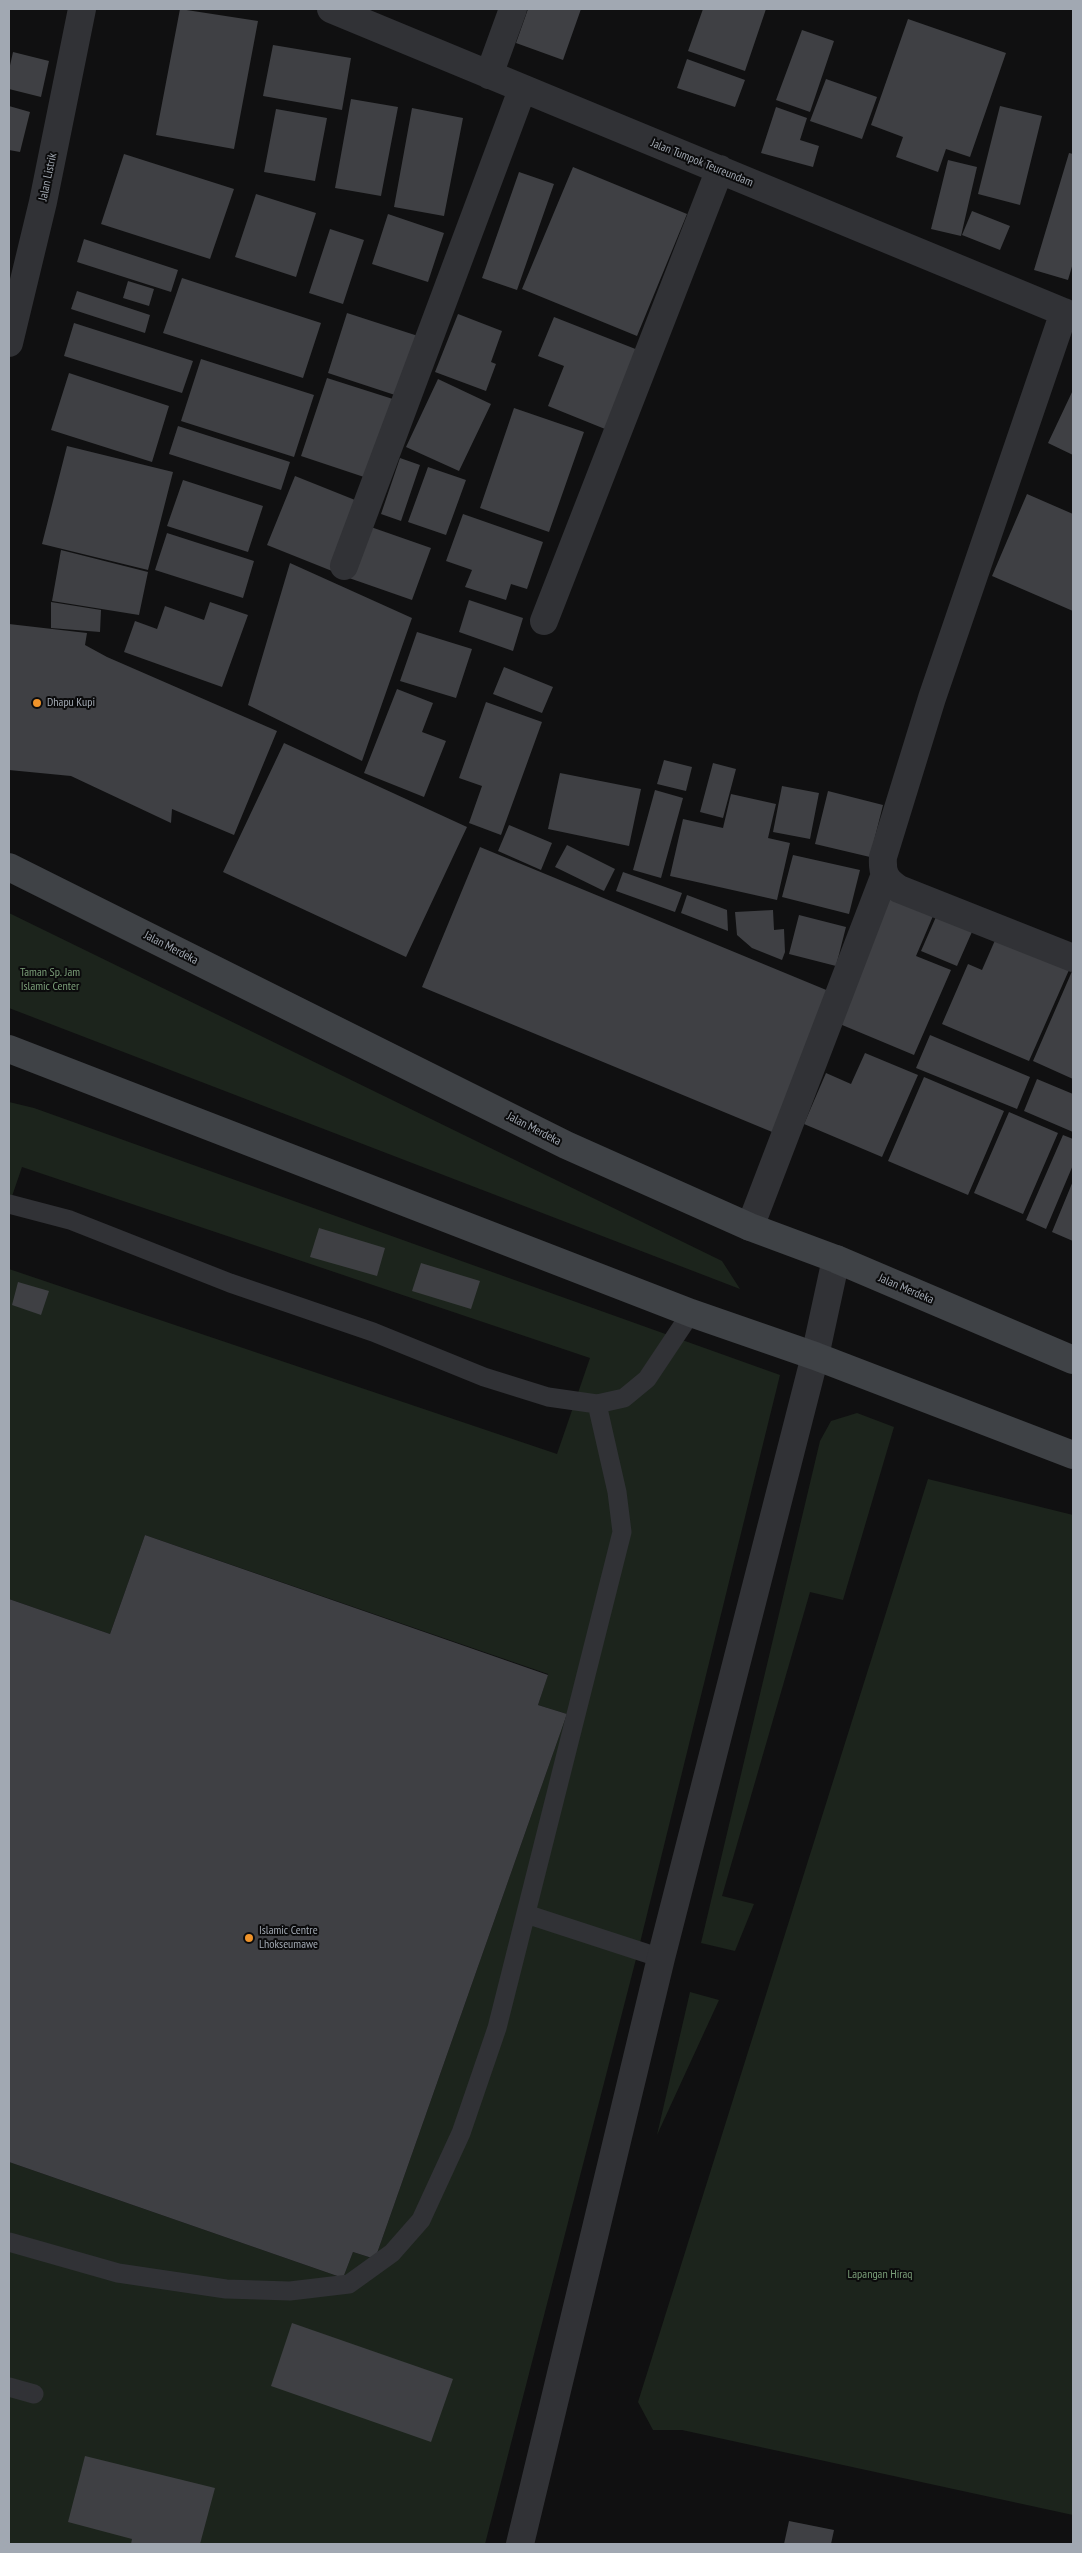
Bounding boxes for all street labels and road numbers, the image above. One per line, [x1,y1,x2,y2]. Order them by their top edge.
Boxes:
street label: Jalan Tumpok Teureundam [649,136,755,190]
street label: Jalan Listrik [36,152,60,202]
street label: Jalan Merdeka [142,928,200,968]
street label: Jalan Merdeka [505,1109,563,1149]
street label: Jalan Merdeka [876,1271,936,1307]

